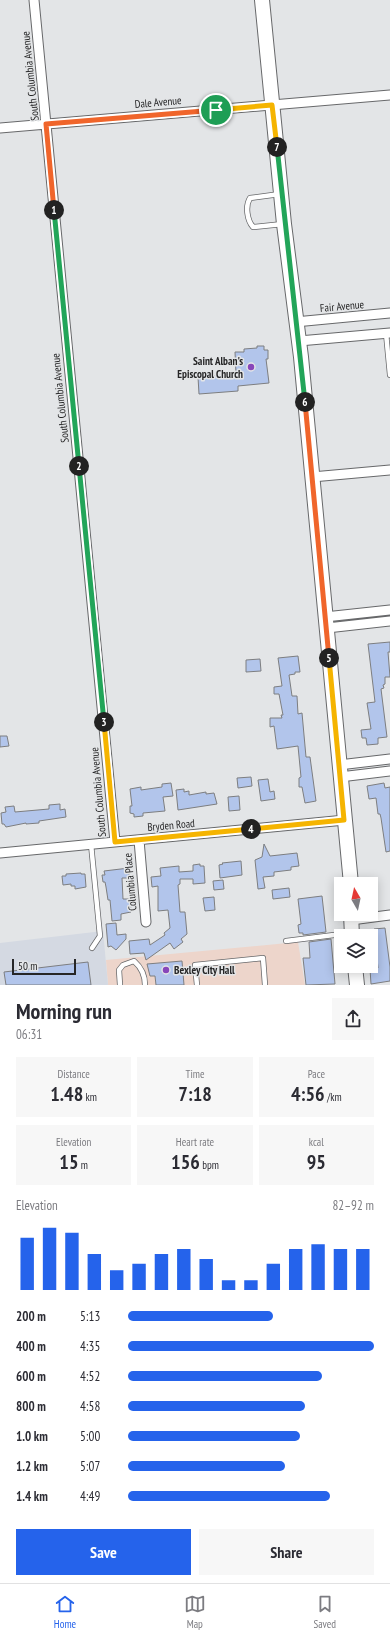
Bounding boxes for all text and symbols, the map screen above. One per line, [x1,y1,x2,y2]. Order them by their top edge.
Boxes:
street label: South Columbia Avenue [18,30,42,121]
street label: Dale Avenue [134,93,183,111]
pin [199,93,233,127]
icon: arrive [205,99,227,121]
pin: 7 [267,137,287,157]
text: 7 [274,140,280,154]
pin: 1 [44,200,64,220]
text: 1 [51,203,57,217]
street label: Fair Avenue [319,297,365,315]
street label: South Columbia Avenue [48,352,72,443]
place label: Saint Alban's Episcopal Church [177,354,243,381]
marker: Saint Alban's Episcopal Church [246,362,256,372]
pin: 6 [295,392,315,412]
text: 6 [302,395,308,409]
pin: 2 [69,456,89,476]
text: 2 [76,459,82,473]
pin: 5 [319,648,339,668]
text: 5 [326,651,332,665]
pin: 3 [94,712,114,732]
text: 3 [101,715,107,729]
street label: South Columbia Avenue [87,746,109,837]
street label: Bryden Road [147,816,196,834]
pin: 4 [241,819,261,839]
text: 4 [248,822,254,836]
street label: Columbia Place [120,852,140,912]
north arrow [334,877,378,921]
map controls [334,877,378,973]
button: layers [334,929,378,973]
scale bar [12,957,76,976]
text: 50 m [18,959,37,973]
place label: Bexley City Hall [174,963,235,977]
marker: Bexley City Hall [161,965,171,975]
text: Morning run [16,997,112,1025]
button: share [332,998,374,1040]
text: 06:31 [16,1026,42,1043]
text: Distance [57,1067,90,1081]
text: Time [185,1067,205,1081]
text: Pace [308,1067,325,1081]
text: 1.48 [50,1081,83,1107]
text: 7:18 [178,1081,212,1107]
text: 4:56 [291,1081,325,1107]
text: km [83,1090,97,1104]
text: /km [325,1090,342,1104]
text: Elevation [56,1135,91,1149]
text: Heart rate [176,1135,214,1149]
text: kcal [309,1135,324,1149]
text: 15 [59,1149,78,1175]
text: 156 [171,1149,200,1175]
text: 95 [307,1149,326,1175]
text: m [78,1158,88,1172]
text: bpm [200,1158,219,1172]
text: Elevation [16,1197,58,1214]
text: 82–92 m [332,1197,374,1214]
text: 200 m [16,1308,46,1325]
text: 5:13 [80,1308,100,1325]
text: 400 m [16,1338,46,1355]
text: 4:35 [80,1338,100,1355]
text: 600 m [16,1368,46,1385]
text: 4:52 [80,1368,100,1385]
text: 800 m [16,1398,46,1415]
text: 4:58 [80,1398,100,1415]
text: 1.0 km [16,1428,48,1445]
text: 5:00 [80,1428,100,1445]
text: 1.2 km [16,1458,48,1475]
text: 5:07 [80,1458,100,1475]
text: 1.4 km [16,1488,48,1505]
text: 4:49 [80,1488,100,1505]
button: Save [16,1529,191,1575]
button: Share [199,1529,374,1575]
tab: Home [54,1593,76,1631]
tab: Map [184,1593,206,1631]
tab: Saved [313,1593,336,1631]

